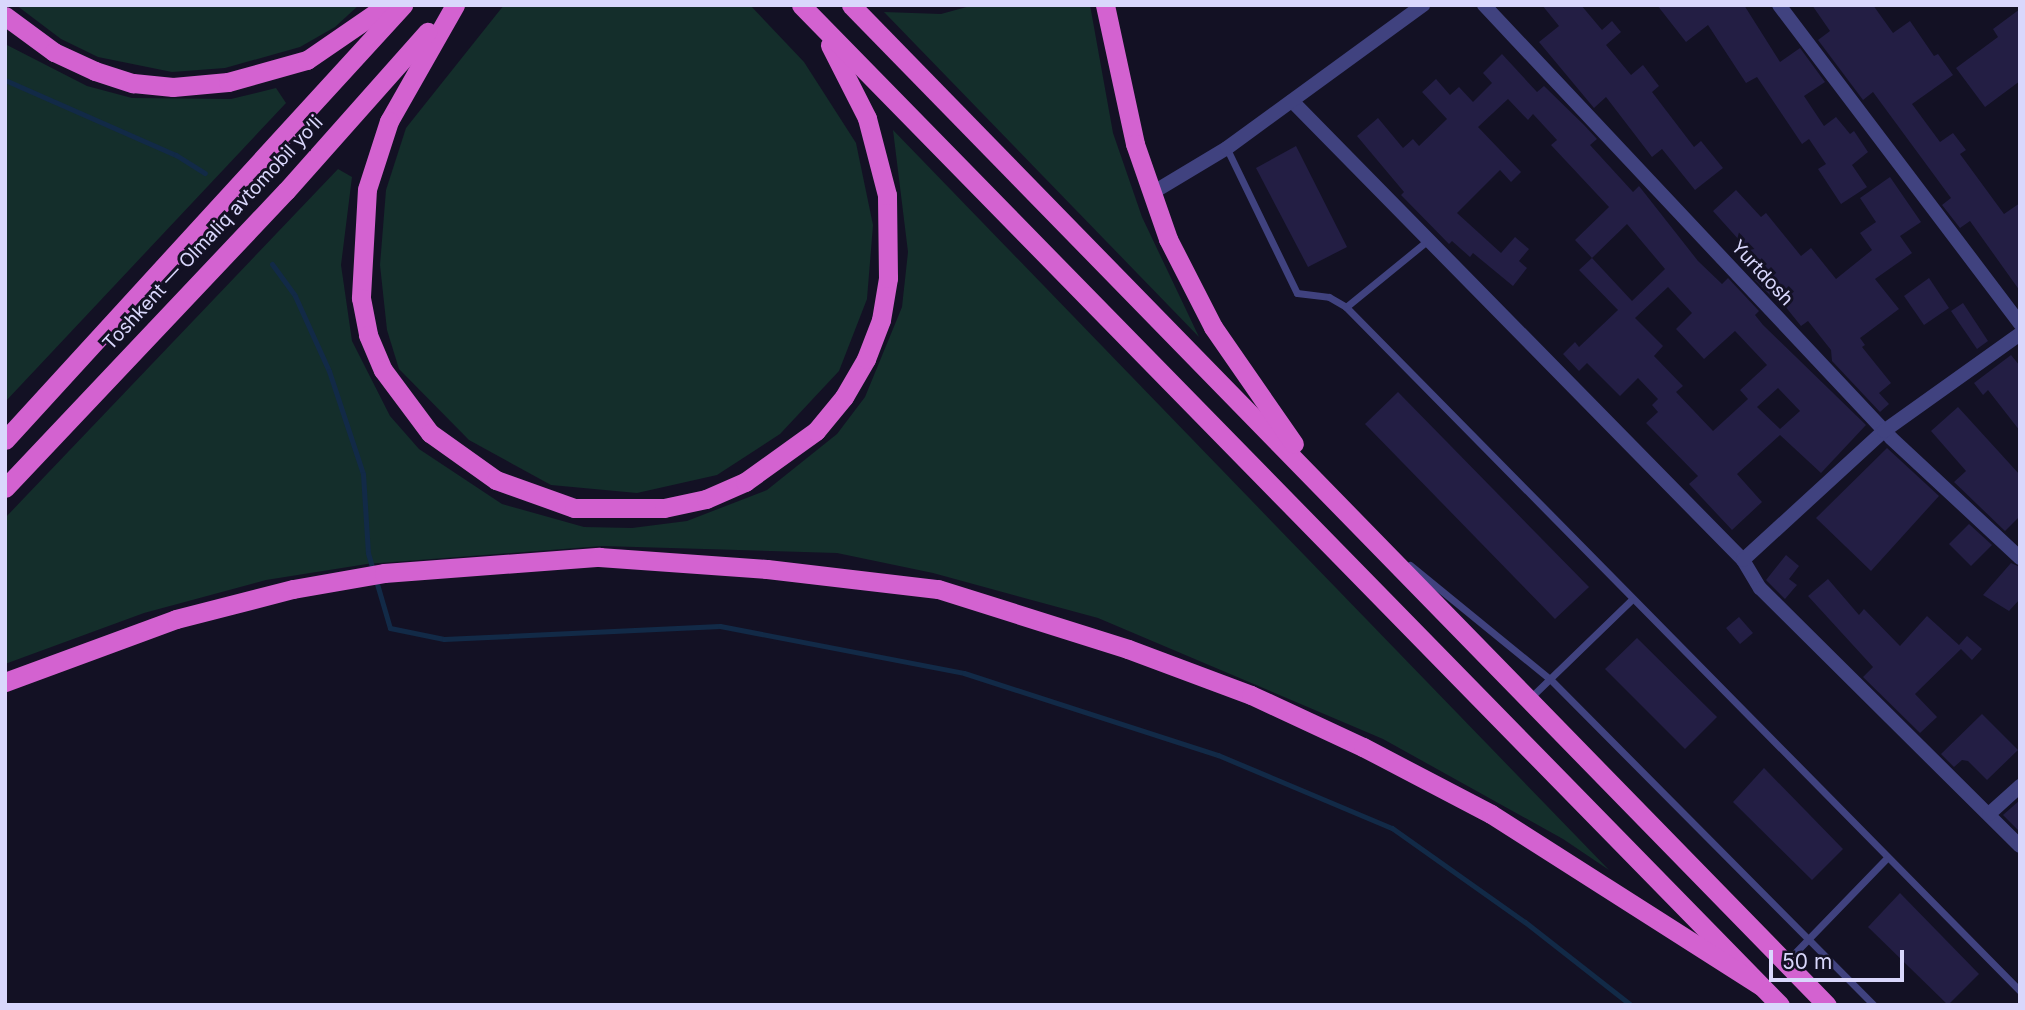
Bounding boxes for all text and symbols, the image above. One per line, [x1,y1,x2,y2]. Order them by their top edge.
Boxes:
street label: Toshkent — Olmaliq avtomobil yo‘li [98,111,328,355]
street label: Yurtdosh [1726,236,1798,310]
scale bar [1773,936,1908,980]
text: 50 m [1782,949,1832,974]

